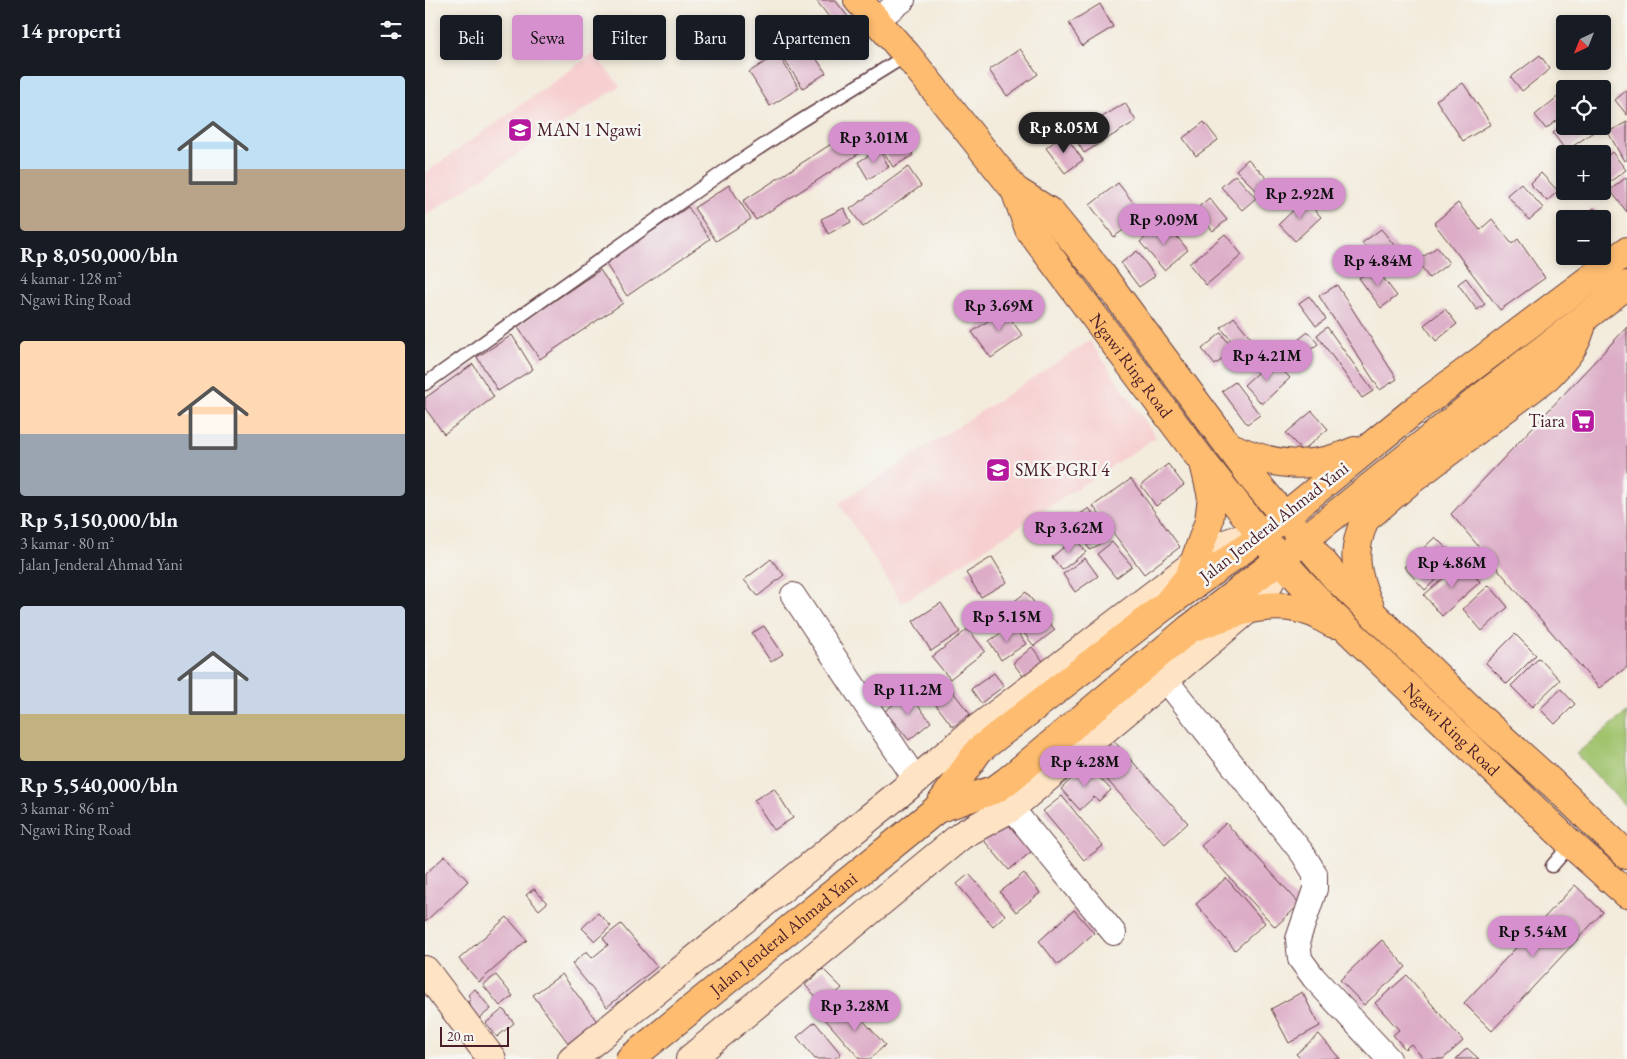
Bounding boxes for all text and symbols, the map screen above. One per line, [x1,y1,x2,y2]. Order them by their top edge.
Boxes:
chip: Beli [440,15,502,60]
chip: Sewa [512,15,583,60]
chip: Filter [593,15,666,60]
chip: Baru [676,15,745,60]
chip: Apartemen [755,15,869,60]
north arrow [1556,15,1611,70]
map controls [1556,15,1611,265]
icon: filters [377,16,405,44]
text: 14 properti [20,17,121,44]
button: locate [1556,80,1611,135]
icon: home [168,108,258,198]
pin: Rp 8.05M [1012,112,1116,154]
school or university icon: MAN 1 Ngawi [507,117,533,143]
text: Rp 8.05M [1030,117,1098,138]
place label: MAN 1 Ngawi [537,118,642,141]
pin: Rp 3.01M [822,121,926,164]
text: Rp 3.01M [840,127,908,148]
button: + [1556,145,1611,200]
pin: Rp 2.92M [1248,178,1352,220]
text: Rp 2.92M [1266,183,1334,204]
pin: Rp 9.09M [1112,204,1216,246]
text: Rp 9.09M [1130,209,1198,230]
button: − [1556,210,1611,265]
text: Rp 8,050,000/bln [20,241,178,268]
pin: Rp 4.84M [1326,244,1430,287]
text: Rp 4.84M [1344,250,1412,271]
text: 4 kamar · 128 m² [20,268,122,289]
text: Ngawi Ring Road [20,289,131,310]
pin: Rp 3.69M [947,290,1051,332]
text: Rp 3.69M [965,295,1033,316]
street label: Ngawi Ring Road [1085,308,1179,423]
pin: Rp 4.21M [1215,340,1319,382]
text: Rp 4.21M [1233,345,1301,366]
icon: home [168,373,258,463]
supermarket icon: Tiara [1570,408,1596,434]
place label: Tiara [1528,409,1566,432]
street label: Jalan Jenderal Ahmad Yani [1193,456,1353,588]
school or university icon: SMK PGRI 4 [985,457,1011,483]
place label: SMK PGRI 4 [1015,458,1110,481]
text: Rp 5,150,000/bln [20,506,178,533]
pin: Rp 3.62M [1017,512,1121,554]
text: Rp 3.62M [1035,517,1103,538]
text: 3 kamar · 80 m² [20,533,114,554]
pin: Rp 4.86M [1400,546,1504,589]
text: Rp 4.86M [1418,552,1486,573]
text: Jalan Jenderal Ahmad Yani [20,554,183,575]
pin: Rp 5.15M [955,600,1059,643]
text: Rp 5.15M [973,606,1041,627]
icon: home [168,638,258,728]
pin: Rp 11.2M [856,674,960,716]
street label: Ngawi Ring Road [1399,677,1506,781]
text: Rp 11.2M [874,679,942,700]
pin: Rp 4.28M [1033,746,1137,788]
text: Rp 4.28M [1051,751,1119,772]
text: Rp 5,540,000/bln [20,771,178,798]
text: 3 kamar · 86 m² [20,798,114,819]
text: Ngawi Ring Road [20,819,131,840]
street label: Jalan Jenderal Ahmad Yani [703,866,862,1002]
pin: Rp 5.54M [1481,916,1585,958]
text: Rp 5.54M [1499,921,1567,942]
pin: Rp 3.28M [803,990,907,1032]
text: Rp 3.28M [821,995,889,1016]
scale bar [440,1024,509,1047]
text: 20 m [447,1027,474,1045]

